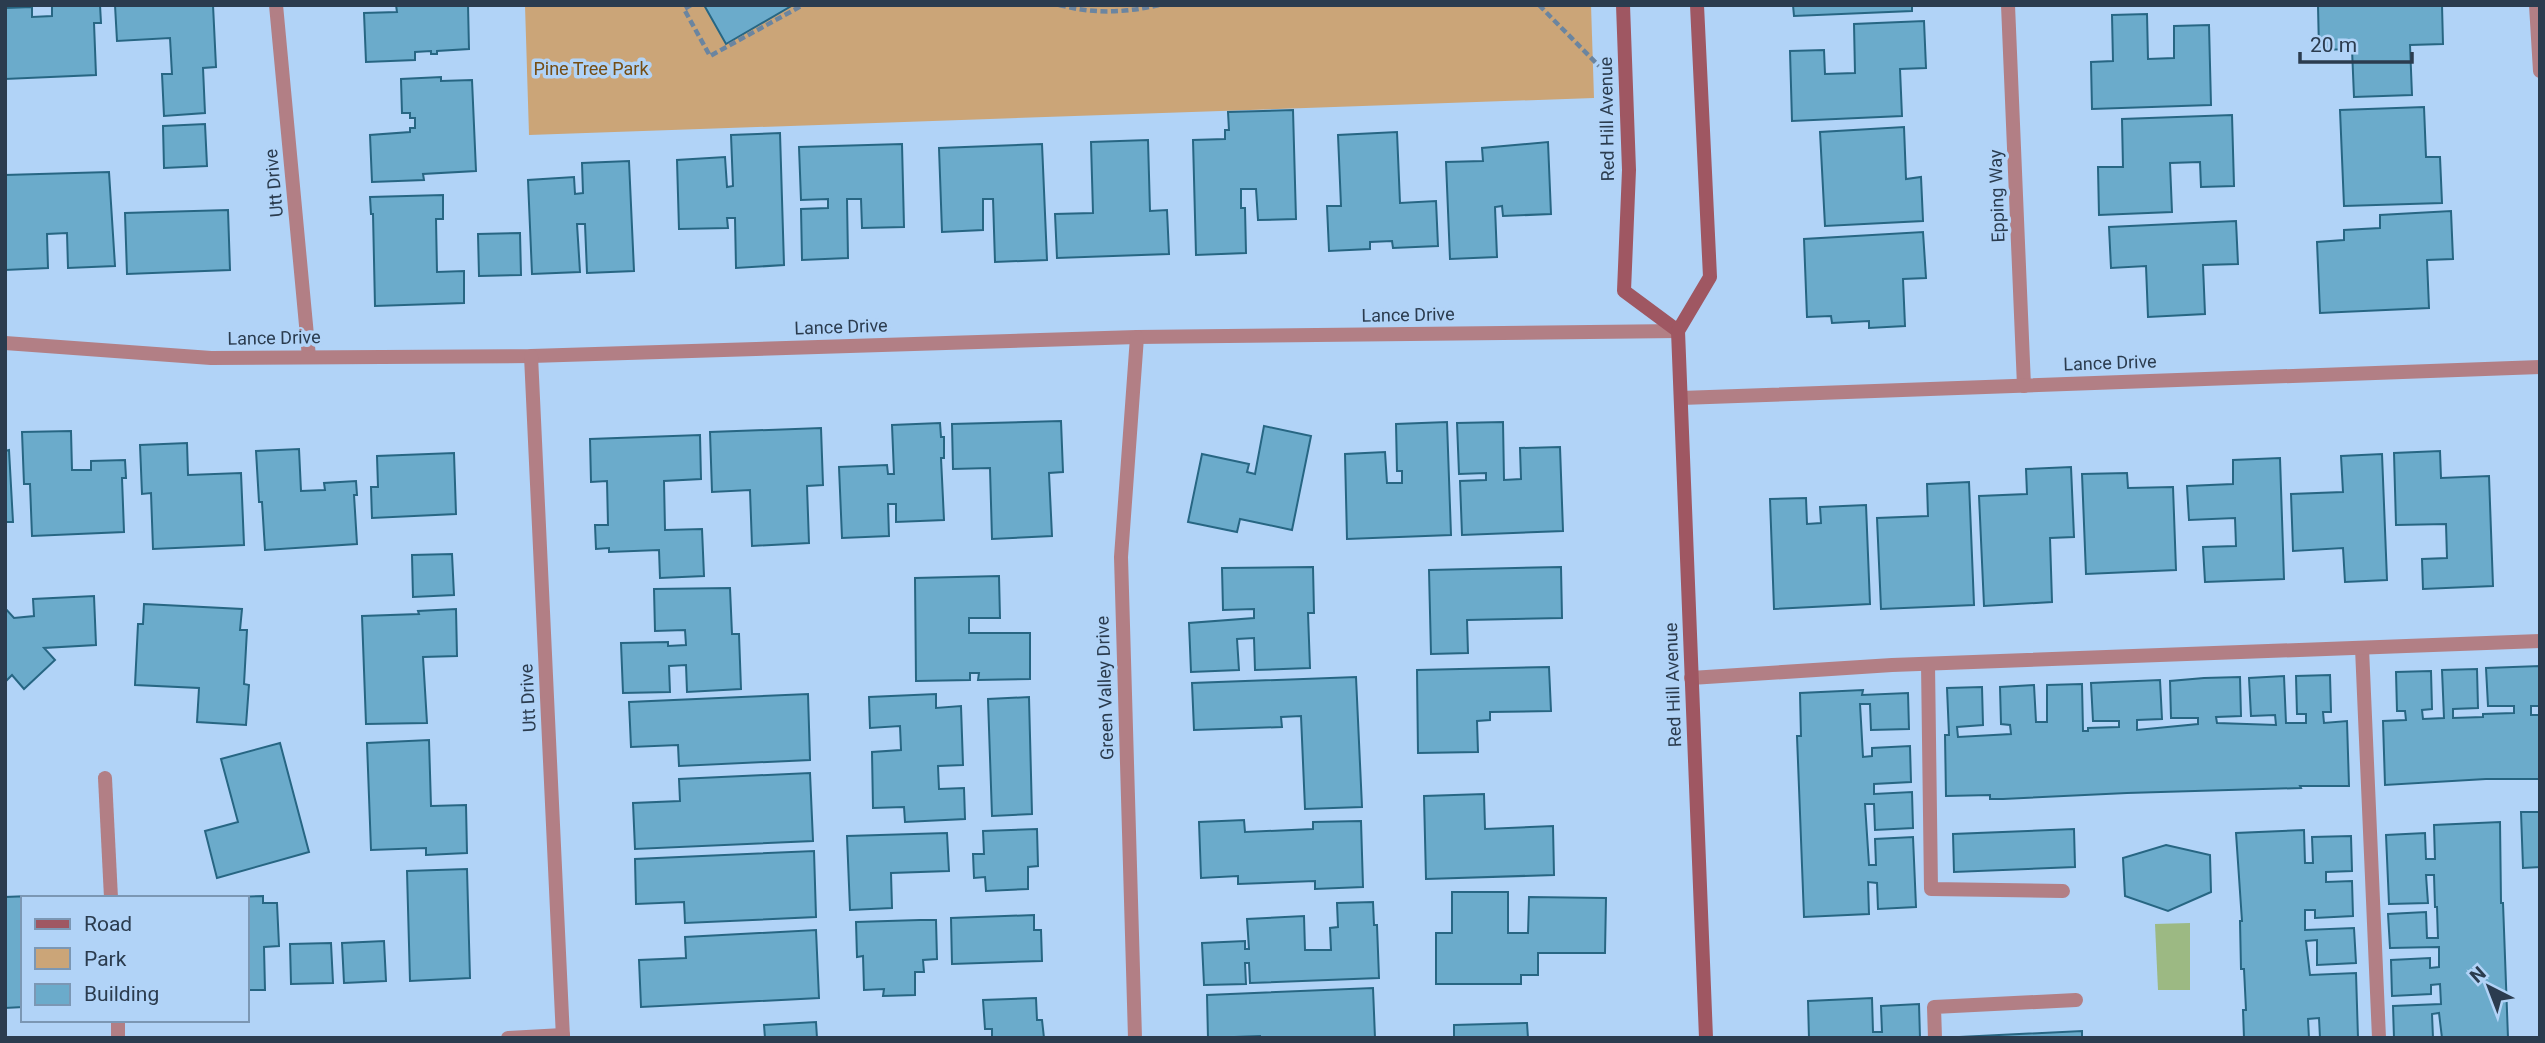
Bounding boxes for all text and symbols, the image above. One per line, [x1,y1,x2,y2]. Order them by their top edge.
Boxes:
scale bar [2300,21,2412,65]
text: 20 m [2310,33,2357,57]
street label: Red Hill Avenue [1595,57,1618,181]
park label: Pine Tree Park [533,58,649,79]
street label: Utt Drive [260,148,287,218]
street label: Epping Way [1984,149,2009,243]
street label: Lance Drive [1361,303,1455,326]
street label: Lance Drive [794,314,888,339]
street label: Lance Drive [227,326,321,349]
street label: Lance Drive [2063,350,2157,375]
street label: Green Valley Drive [1091,616,1118,760]
street label: Red Hill Avenue [1660,622,1685,748]
street label: Utt Drive [515,663,540,733]
legend [21,896,248,1022]
text: Road [84,912,132,936]
text: Park [84,947,127,971]
north arrow [2454,952,2524,1022]
text: N [2465,962,2491,988]
text: Building [84,982,159,1006]

